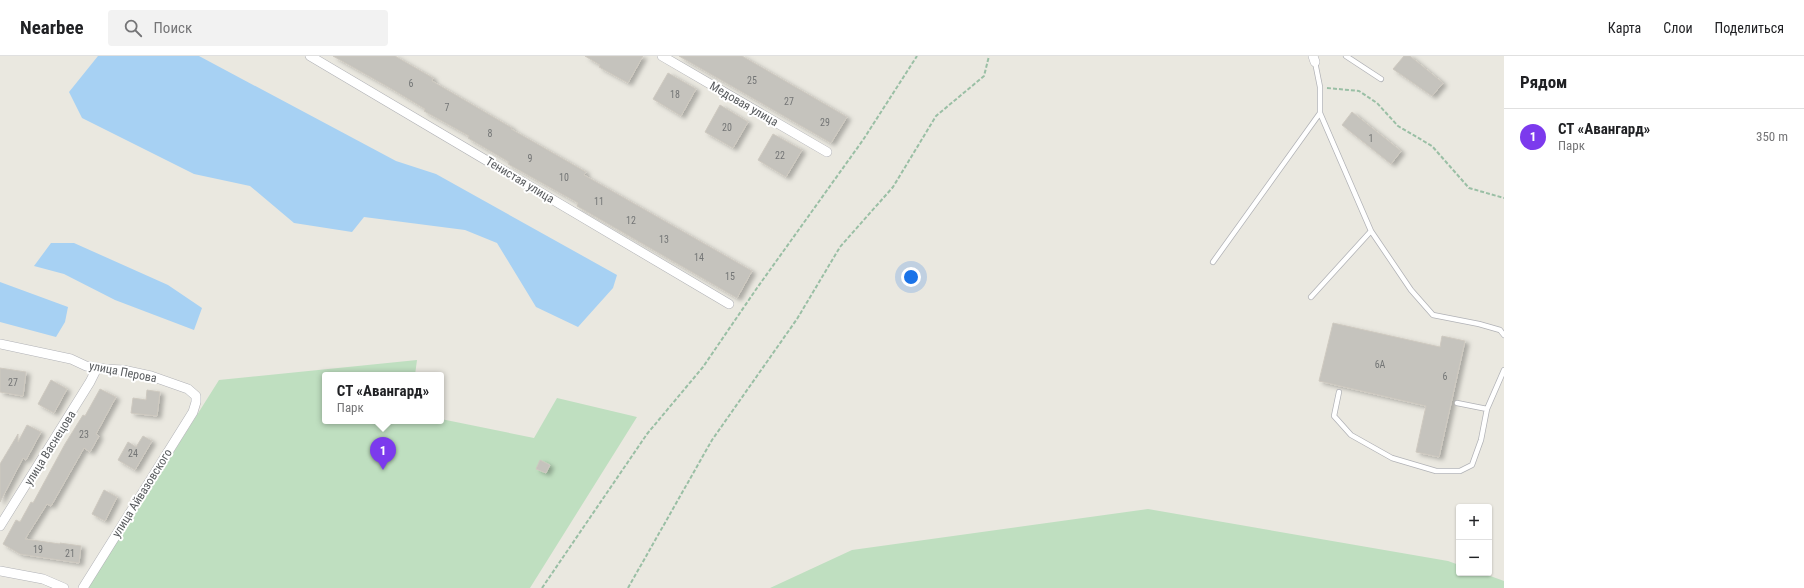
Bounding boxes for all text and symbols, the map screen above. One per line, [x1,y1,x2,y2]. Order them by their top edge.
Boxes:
search box [108,10,388,46]
text: Nearbee [20,16,84,39]
icon: search [122,17,144,39]
text: Поиск [154,19,192,37]
text: Карта [1608,20,1641,36]
text: Слои [1663,20,1693,36]
text: Поделиться [1715,20,1784,36]
text: Рядом [1520,72,1567,92]
house number: 25 [747,75,757,86]
house number: 6 [409,78,414,89]
street label: Медовая улица [707,79,781,129]
house number: 18 [670,89,680,100]
house number: 27 [784,96,794,107]
house number: 7 [445,102,450,113]
house number: 29 [820,117,830,128]
text: СТ «Авангард» [1558,120,1650,138]
house number: 20 [722,122,732,133]
house number: 8 [488,128,493,139]
text: 1 [1530,129,1536,144]
text: 350 m [1756,129,1788,144]
house number: 1 [1369,133,1373,144]
text: Парк [1558,138,1585,153]
house number: 22 [775,150,785,161]
house number: 9 [528,153,533,164]
street label: Тенистая улица [483,154,557,206]
house number: 10 [559,172,569,183]
house number: 11 [594,196,604,207]
house number: 12 [626,215,636,226]
house number: 13 [659,234,669,245]
house number: 14 [694,252,704,263]
your location [901,267,921,287]
house number: 15 [725,271,735,282]
street label: улица Перова [88,359,158,385]
house number: 6А [1375,359,1386,370]
house number: 6 [1443,371,1448,382]
popup [322,372,444,424]
house number: 27 [8,377,18,388]
text: СТ «Авангард» [337,382,429,400]
text: Парк [337,400,364,415]
street label: улица Васнецова [21,408,79,488]
house number: 23 [79,429,89,440]
pin: 1 [370,437,396,470]
street label: улица Айвазовского [109,446,175,540]
house number: 24 [128,448,138,459]
map controls [1456,504,1492,576]
button: + [1456,504,1492,540]
button: − [1456,540,1492,576]
house number: 19 [33,544,43,555]
house number: 21 [65,548,75,559]

